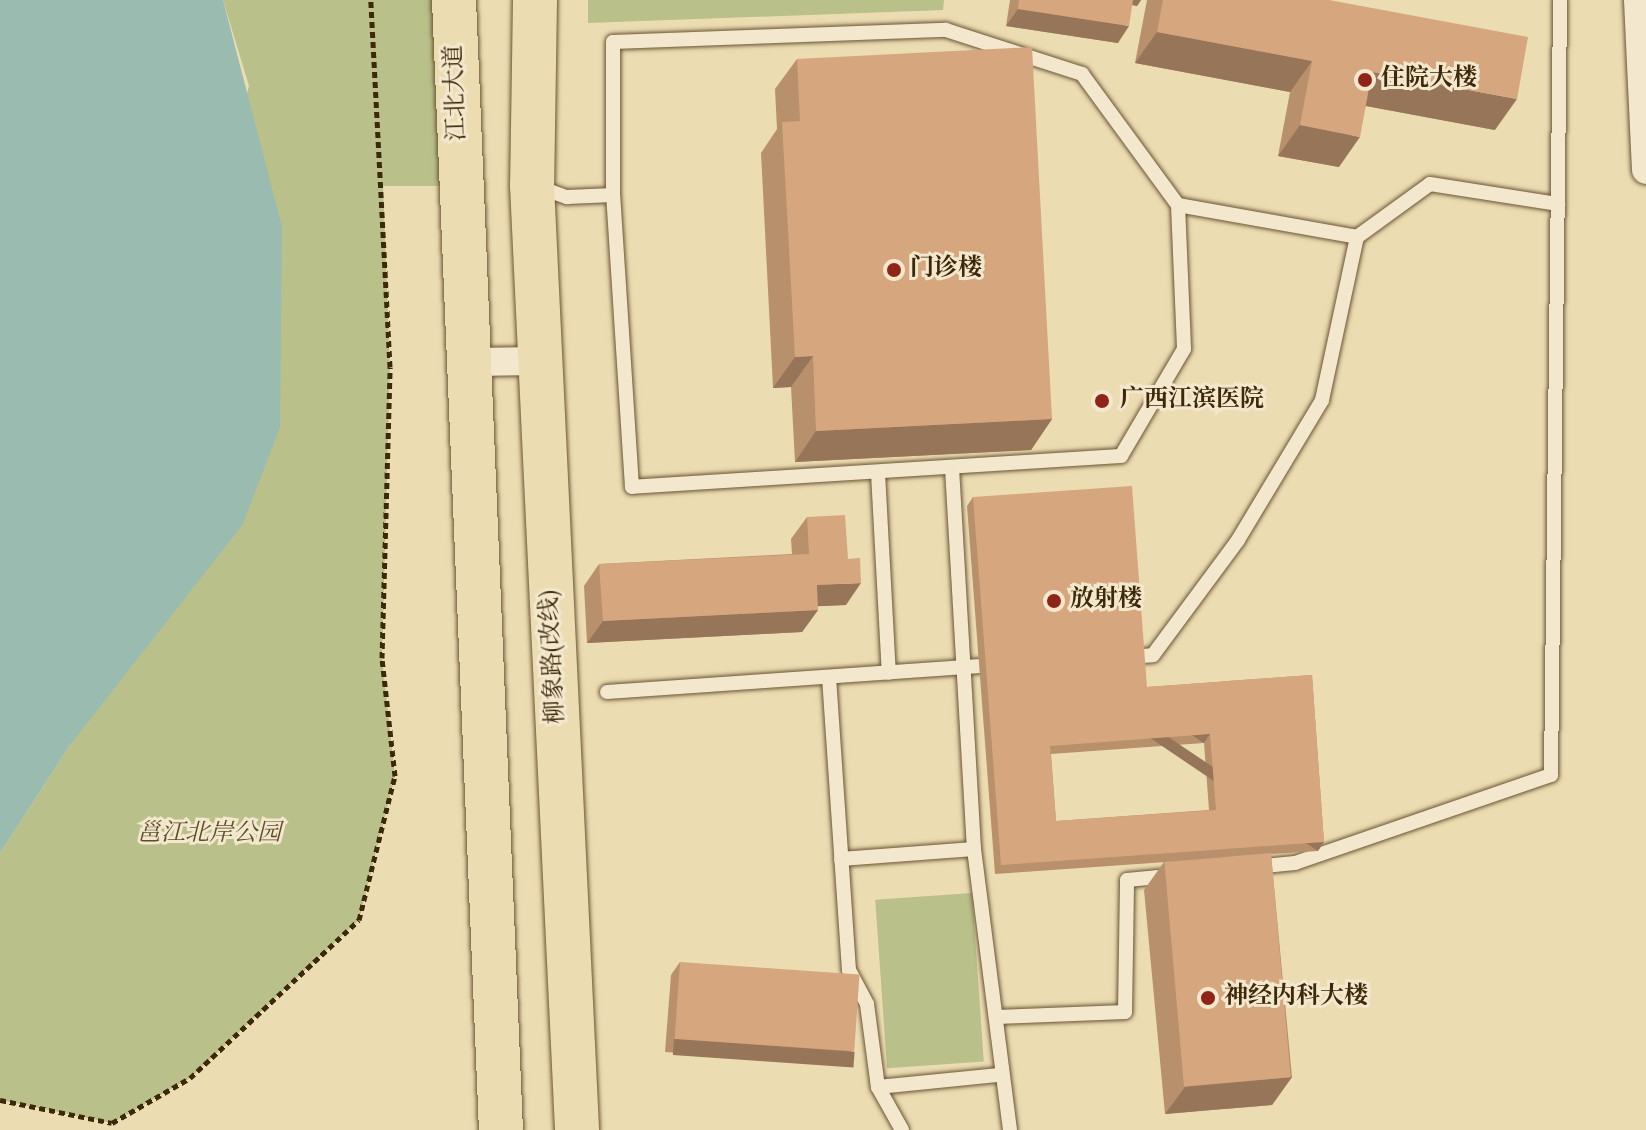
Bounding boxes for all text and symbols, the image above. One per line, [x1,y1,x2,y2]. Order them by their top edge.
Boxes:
street label: 江北大道 [441,45,473,141]
place label: 住院大楼 [1381,66,1477,94]
marker: 住院大楼 [1356,71,1374,89]
place label: 门诊楼 [910,256,982,284]
marker: 门诊楼 [885,261,903,279]
place label: 广西江滨医院 [1120,387,1264,415]
marker: 广西江滨医院 [1091,390,1113,412]
place label: 放射楼 [1070,587,1142,615]
street label: 柳象路(改线) [536,589,572,725]
marker: 放射楼 [1045,592,1063,610]
park label: 邕江北岸公园 [137,821,281,849]
place label: 神经内科大楼 [1224,984,1368,1012]
marker: 神经内科大楼 [1199,989,1217,1007]

